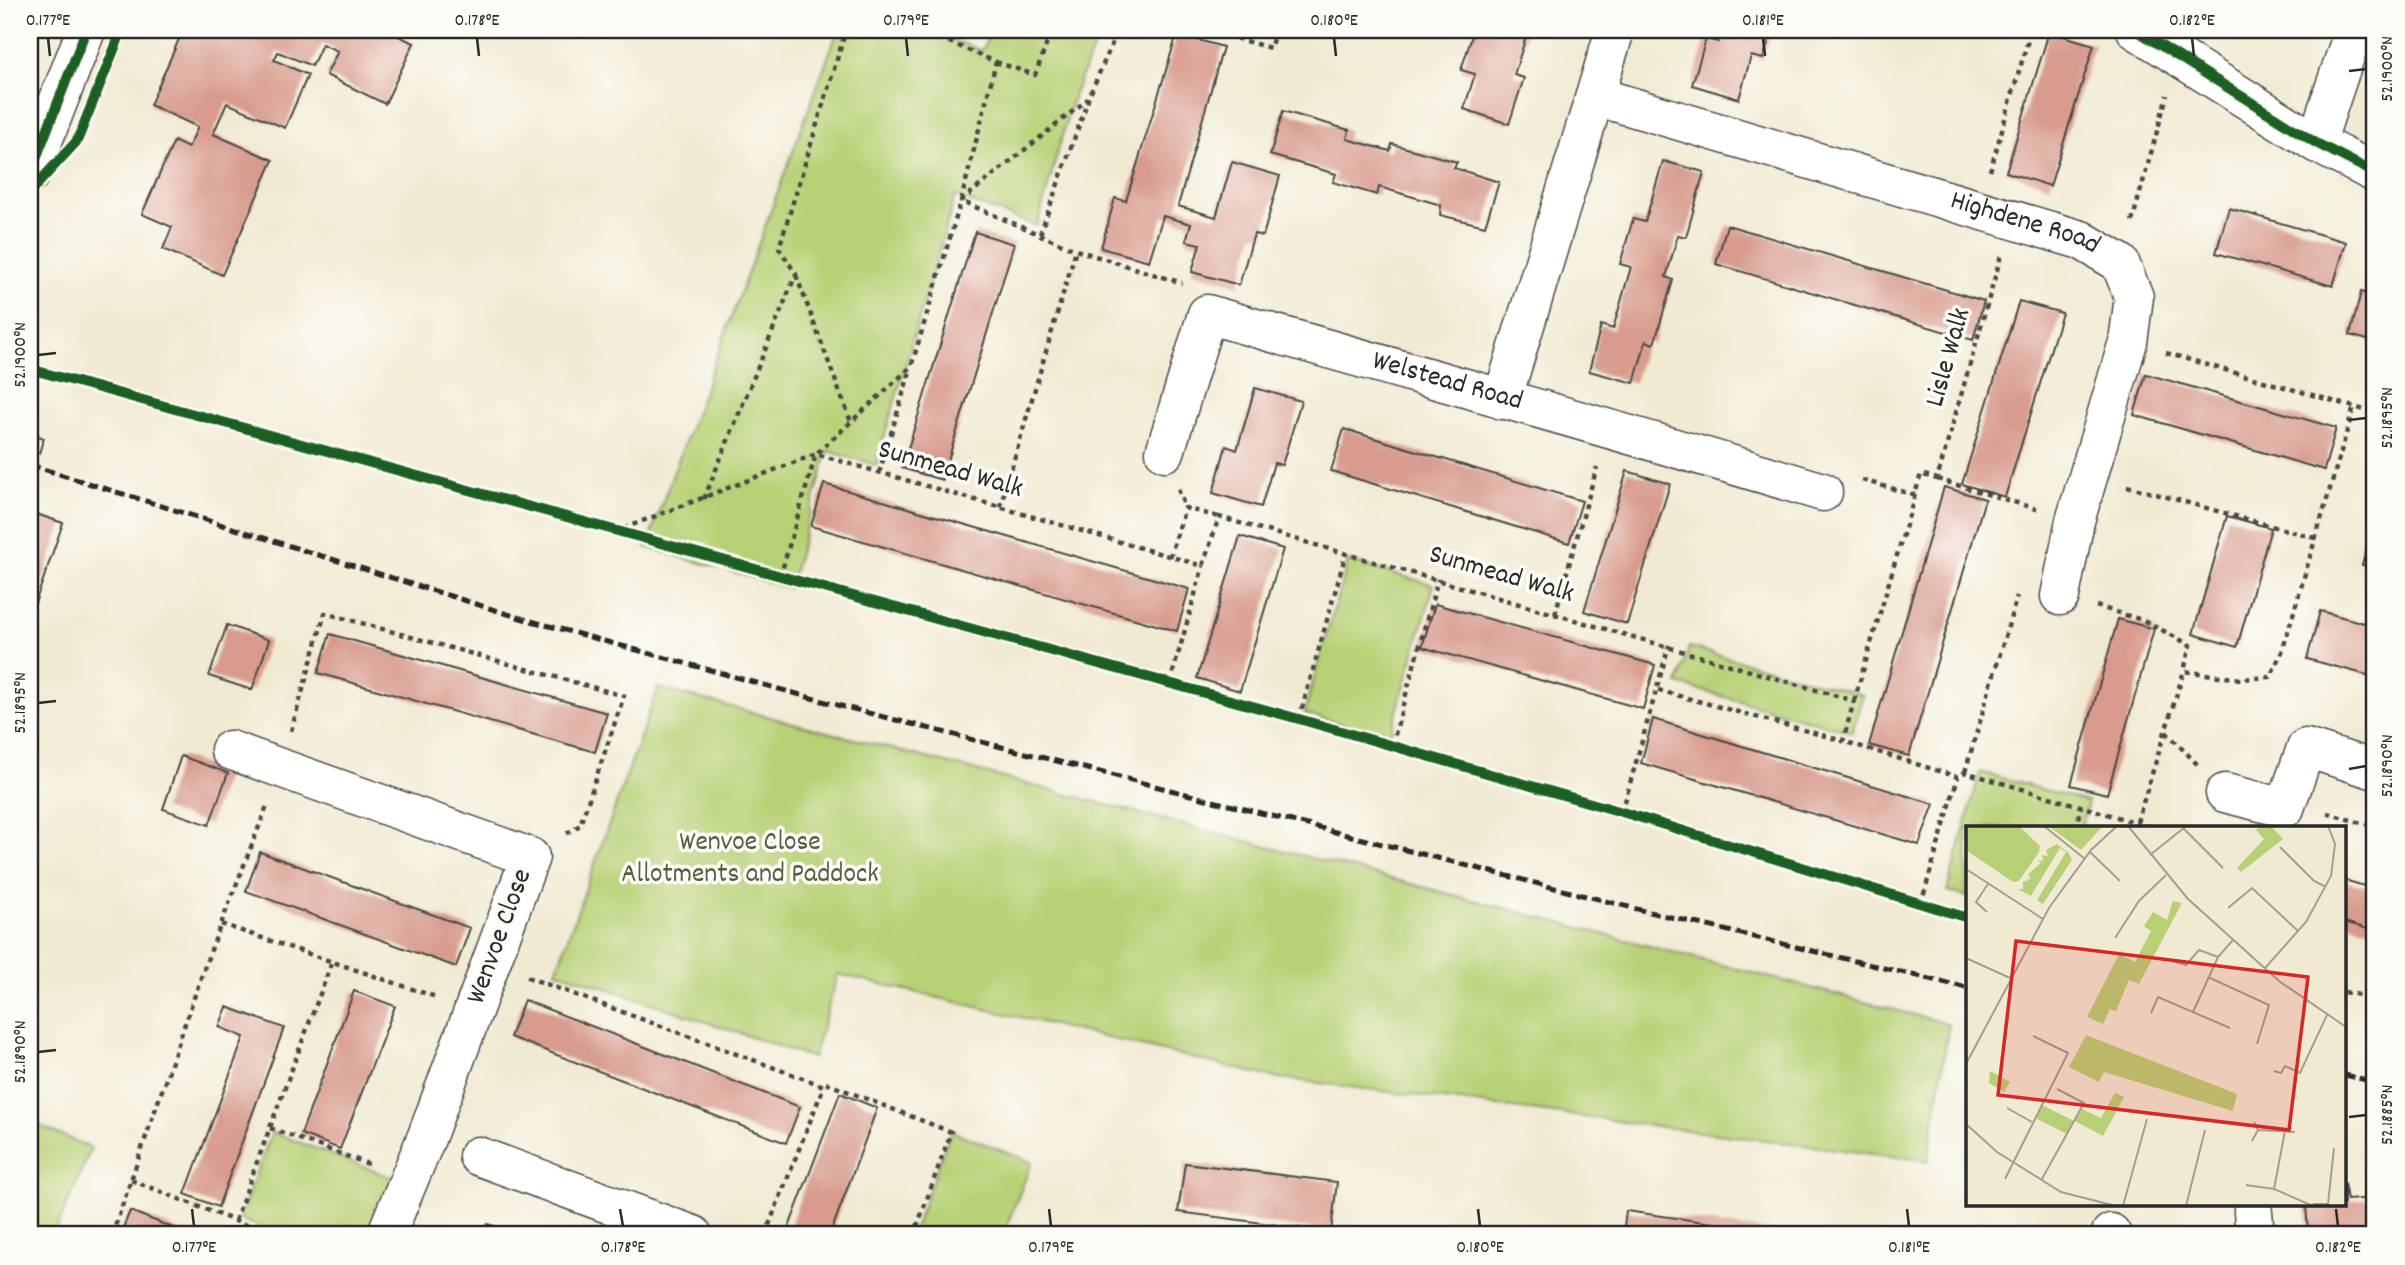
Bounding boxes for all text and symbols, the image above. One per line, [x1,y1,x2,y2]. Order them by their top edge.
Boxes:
text: 0.177°E [26,9,70,34]
text: 0.178°E [455,9,499,34]
text: 0.179°E [883,9,929,34]
text: 0.180°E [1310,9,1358,34]
text: 0.181°E [1742,9,1784,34]
text: 0.182°E [2169,9,2215,34]
text: 52.1900°N [2376,36,2401,102]
street label: Highdene Road [1945,182,2107,266]
street label: Lisle Walk [1917,304,1983,412]
text: 52.1900°N [9,322,34,388]
street label: Welstead Road [1367,342,1527,423]
text: 52.1895°N [2376,387,2401,449]
street label: Sunmead Walk [873,431,1027,511]
street label: Sunmead Walk [1424,536,1578,616]
text: 52.1895°N [9,672,34,734]
text: 52.1890°N [2376,734,2401,798]
park label: Wenvoe Close Allotments and Paddock [621,824,879,896]
inset map [1966,826,2346,1206]
street label: Wenvoe Close [458,864,544,1010]
text: 52.1890°N [9,1020,34,1084]
text: 52.1885°N [2376,1085,2401,1145]
text: 0.177°E [172,1236,216,1261]
text: 0.178°E [601,1236,645,1261]
text: 0.179°E [1028,1236,1074,1261]
text: 0.180°E [1456,1236,1504,1261]
text: 0.181°E [1888,1236,1930,1261]
text: 0.182°E [2315,1236,2361,1261]

